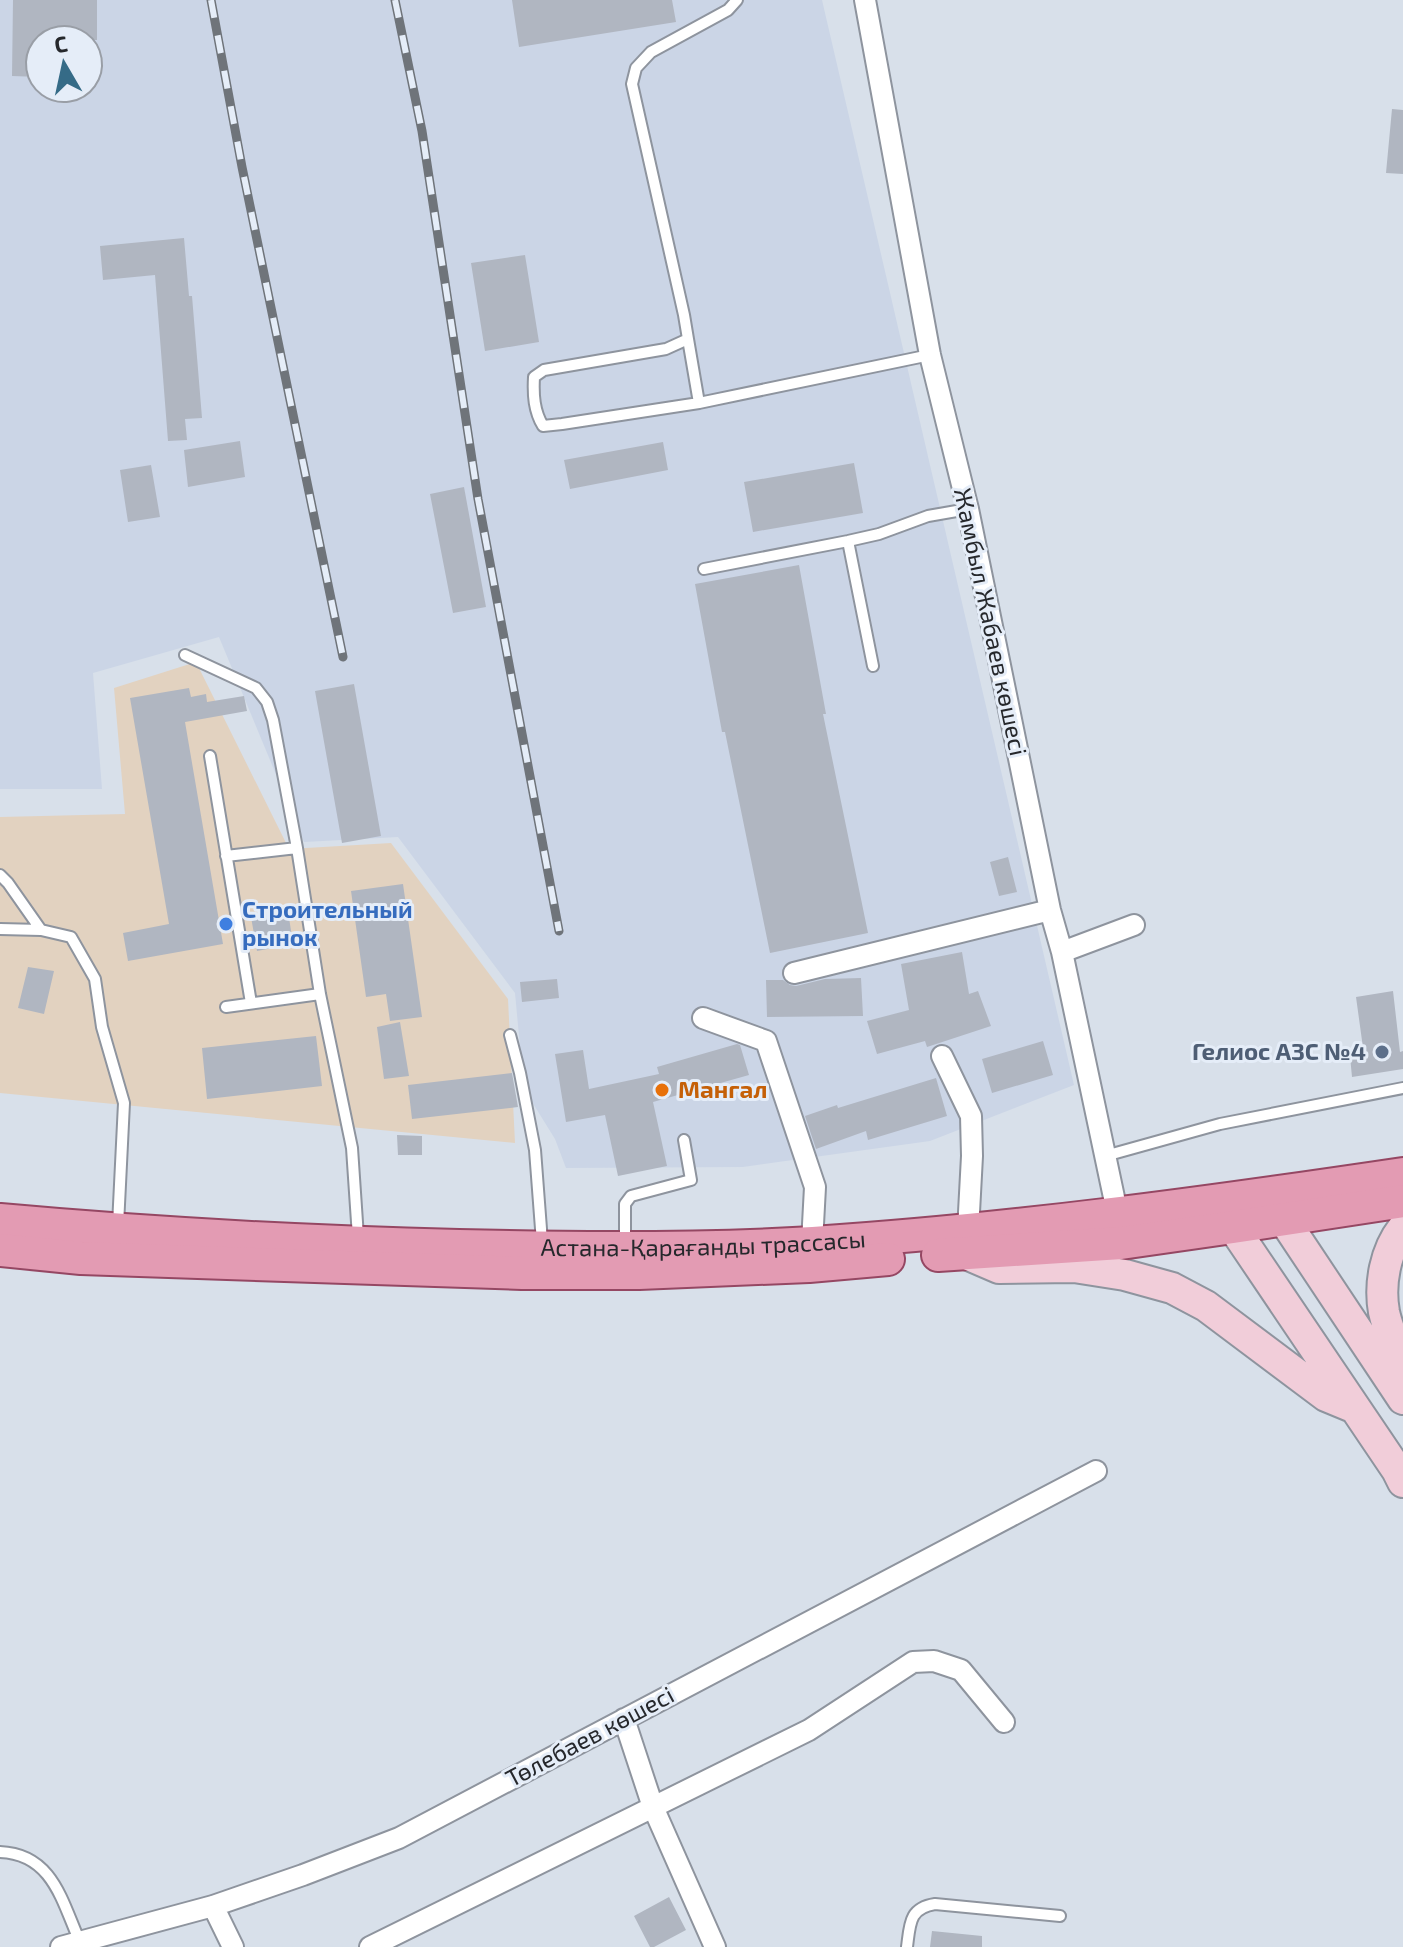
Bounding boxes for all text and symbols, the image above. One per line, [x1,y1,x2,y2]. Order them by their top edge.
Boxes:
north arrow [24,24,104,104]
text: С [52,29,69,57]
street label: Жамбыл Жабаев көшесі [949,485,1034,758]
place label: Строительный рынок [242,894,413,951]
marker: Строительный рынок [217,915,235,933]
place label: Гелиос АЗС №4 [1192,1036,1366,1065]
marker: Гелиос АЗС №4 [1373,1043,1391,1061]
place label: Мангал [678,1074,767,1103]
marker: Мангал [653,1081,671,1099]
street label: Астана-Қарағанды трассасы [540,1223,867,1261]
street label: Төлебаев көшесі [500,1679,678,1792]

